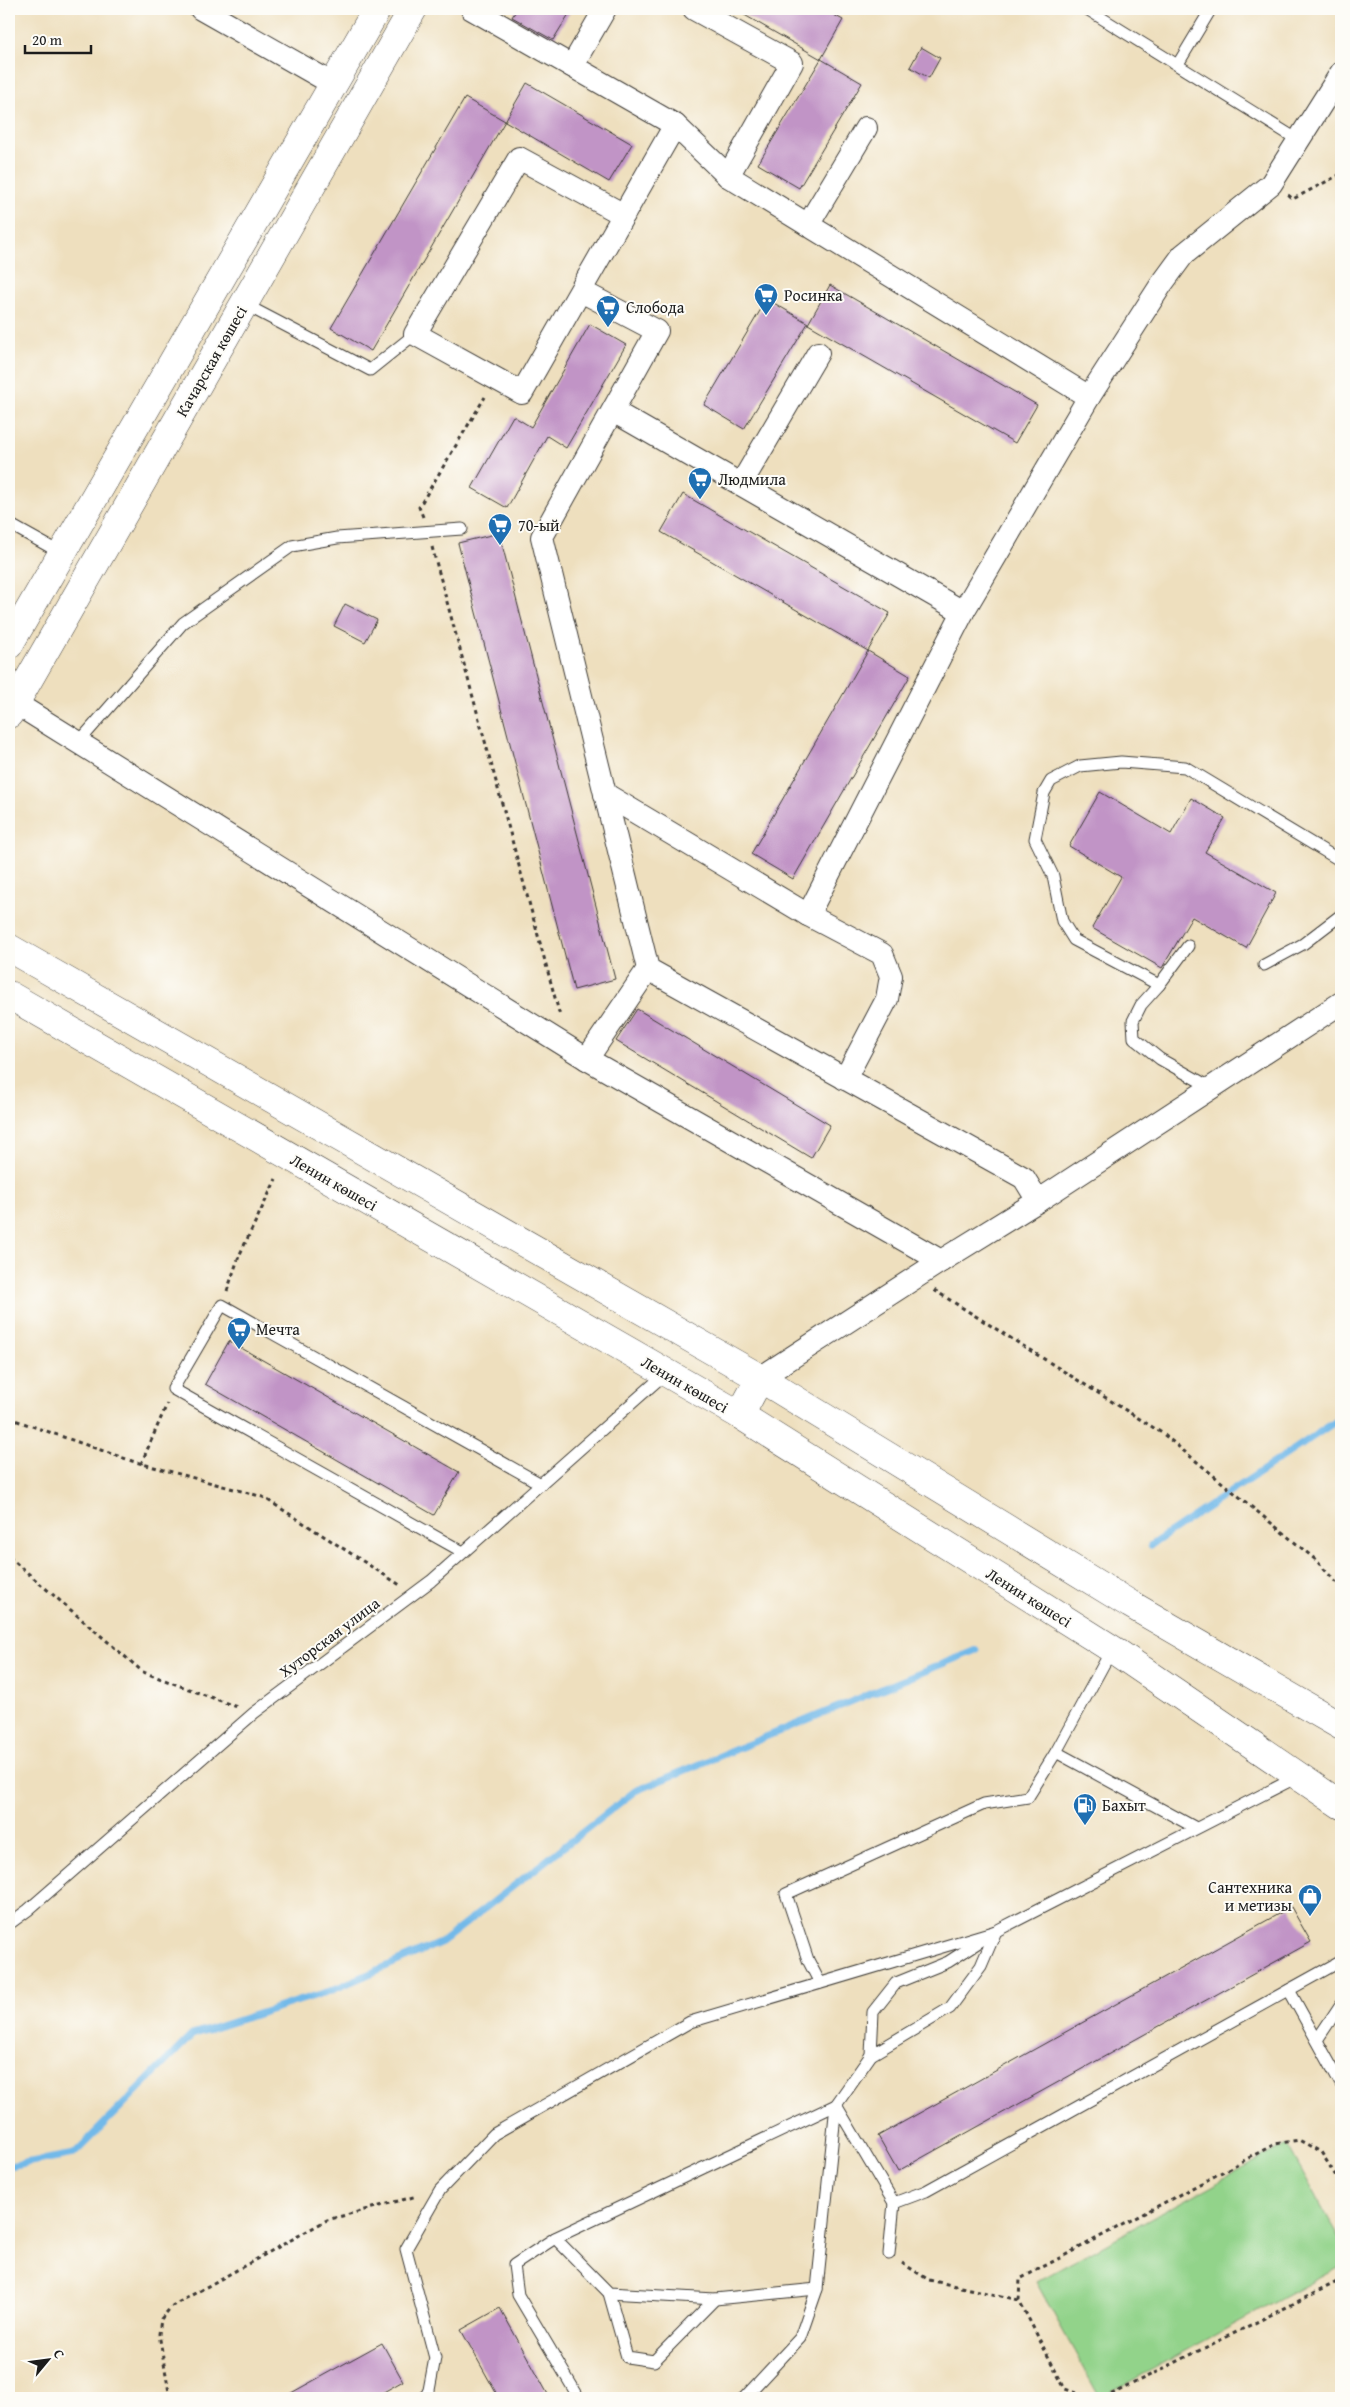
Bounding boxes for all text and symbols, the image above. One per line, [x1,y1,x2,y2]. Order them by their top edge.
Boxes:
scale bar [25,22,91,54]
text: 20 m [32,29,63,50]
supermarket icon: Росинка [753,282,779,316]
place label: Росинка [784,283,843,307]
supermarket icon: Слобода [595,294,621,328]
place label: Слобода [626,295,685,319]
street label: Качарская көшесі [169,301,253,421]
supermarket icon: Людмила [687,466,713,500]
place label: Людмила [718,467,786,491]
supermarket icon: 70-ый [487,512,513,546]
place label: 70-ый [518,513,560,537]
street label: Ленин көшесі [286,1147,382,1217]
supermarket icon: Мечта [226,1316,252,1350]
place label: Мечта [256,1317,300,1341]
street label: Ленин көшесі [637,1349,733,1419]
street label: Ленин көшесі [982,1561,1077,1633]
street label: Хуторская улица [274,1591,385,1683]
fuel station icon: Бахыт [1072,1792,1098,1826]
place label: Бахыт [1102,1793,1146,1817]
place label: Сантехника и метизы [1208,1875,1292,1917]
shop icon: Сантехника и метизы [1297,1883,1323,1917]
north arrow [22,2334,72,2384]
text: С [49,2345,70,2362]

